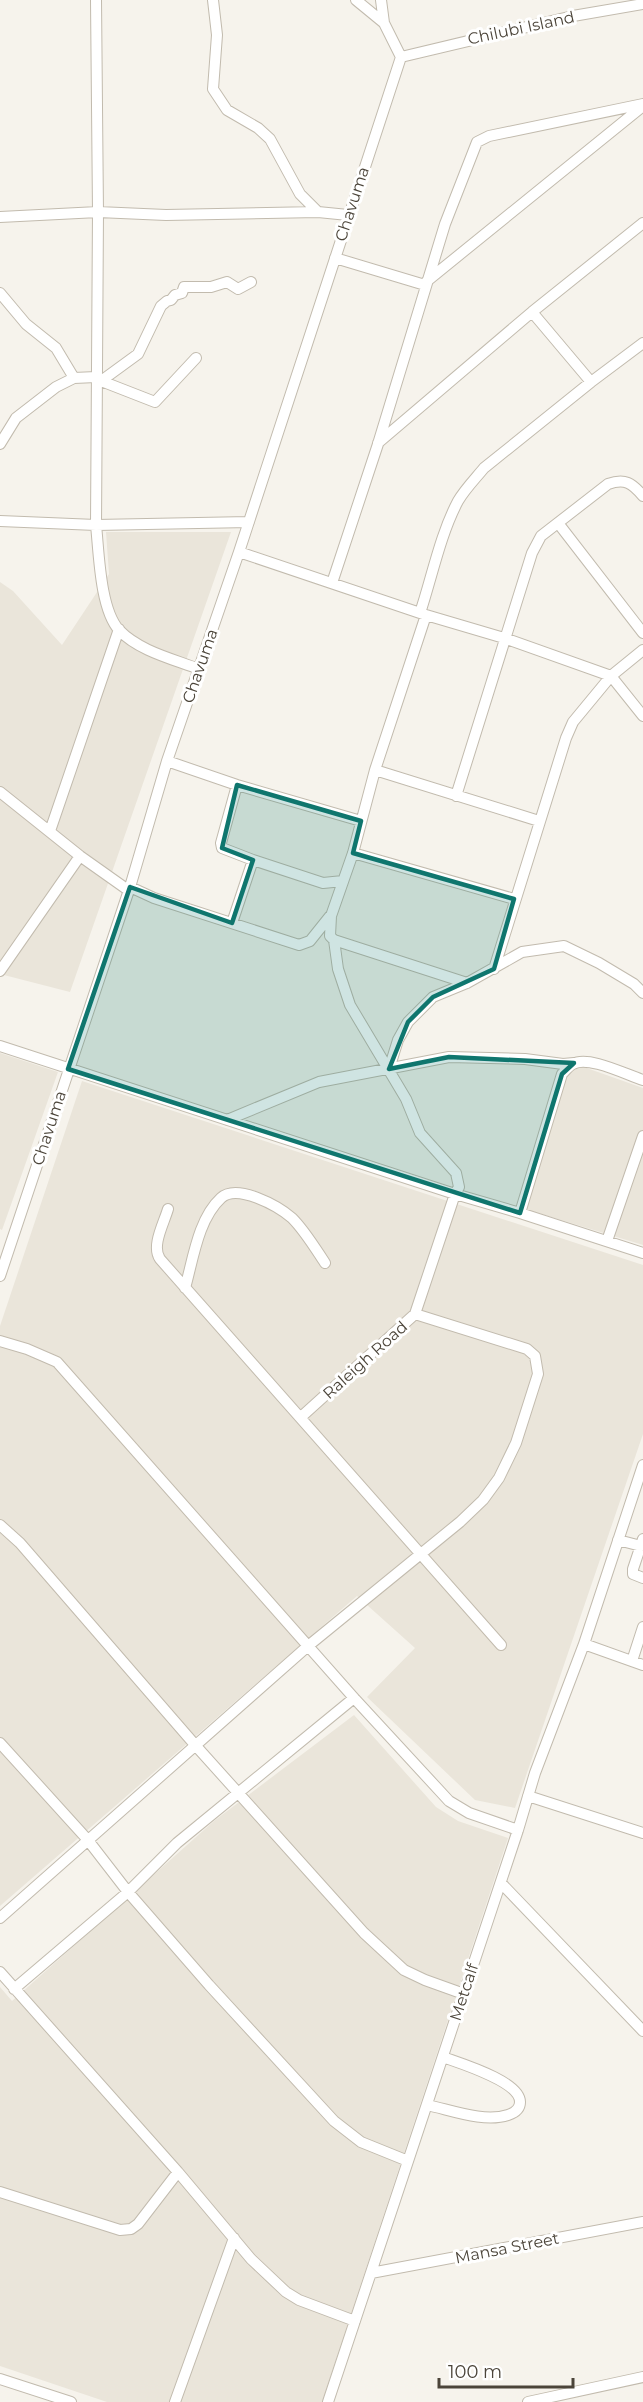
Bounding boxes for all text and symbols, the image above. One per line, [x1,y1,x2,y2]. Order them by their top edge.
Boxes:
street label: Chilubi Island [466,7,576,49]
street label: Chavuma [331,164,373,244]
street label: Chavuma [178,626,222,706]
street label: Chavuma [28,1088,70,1168]
street label: Raleigh Road [319,1317,411,1403]
street label: Metcalf [446,1960,482,2023]
street label: Mansa Street [453,2229,561,2267]
scale bar [439,2351,572,2389]
text: 100 m [448,2361,502,2383]

